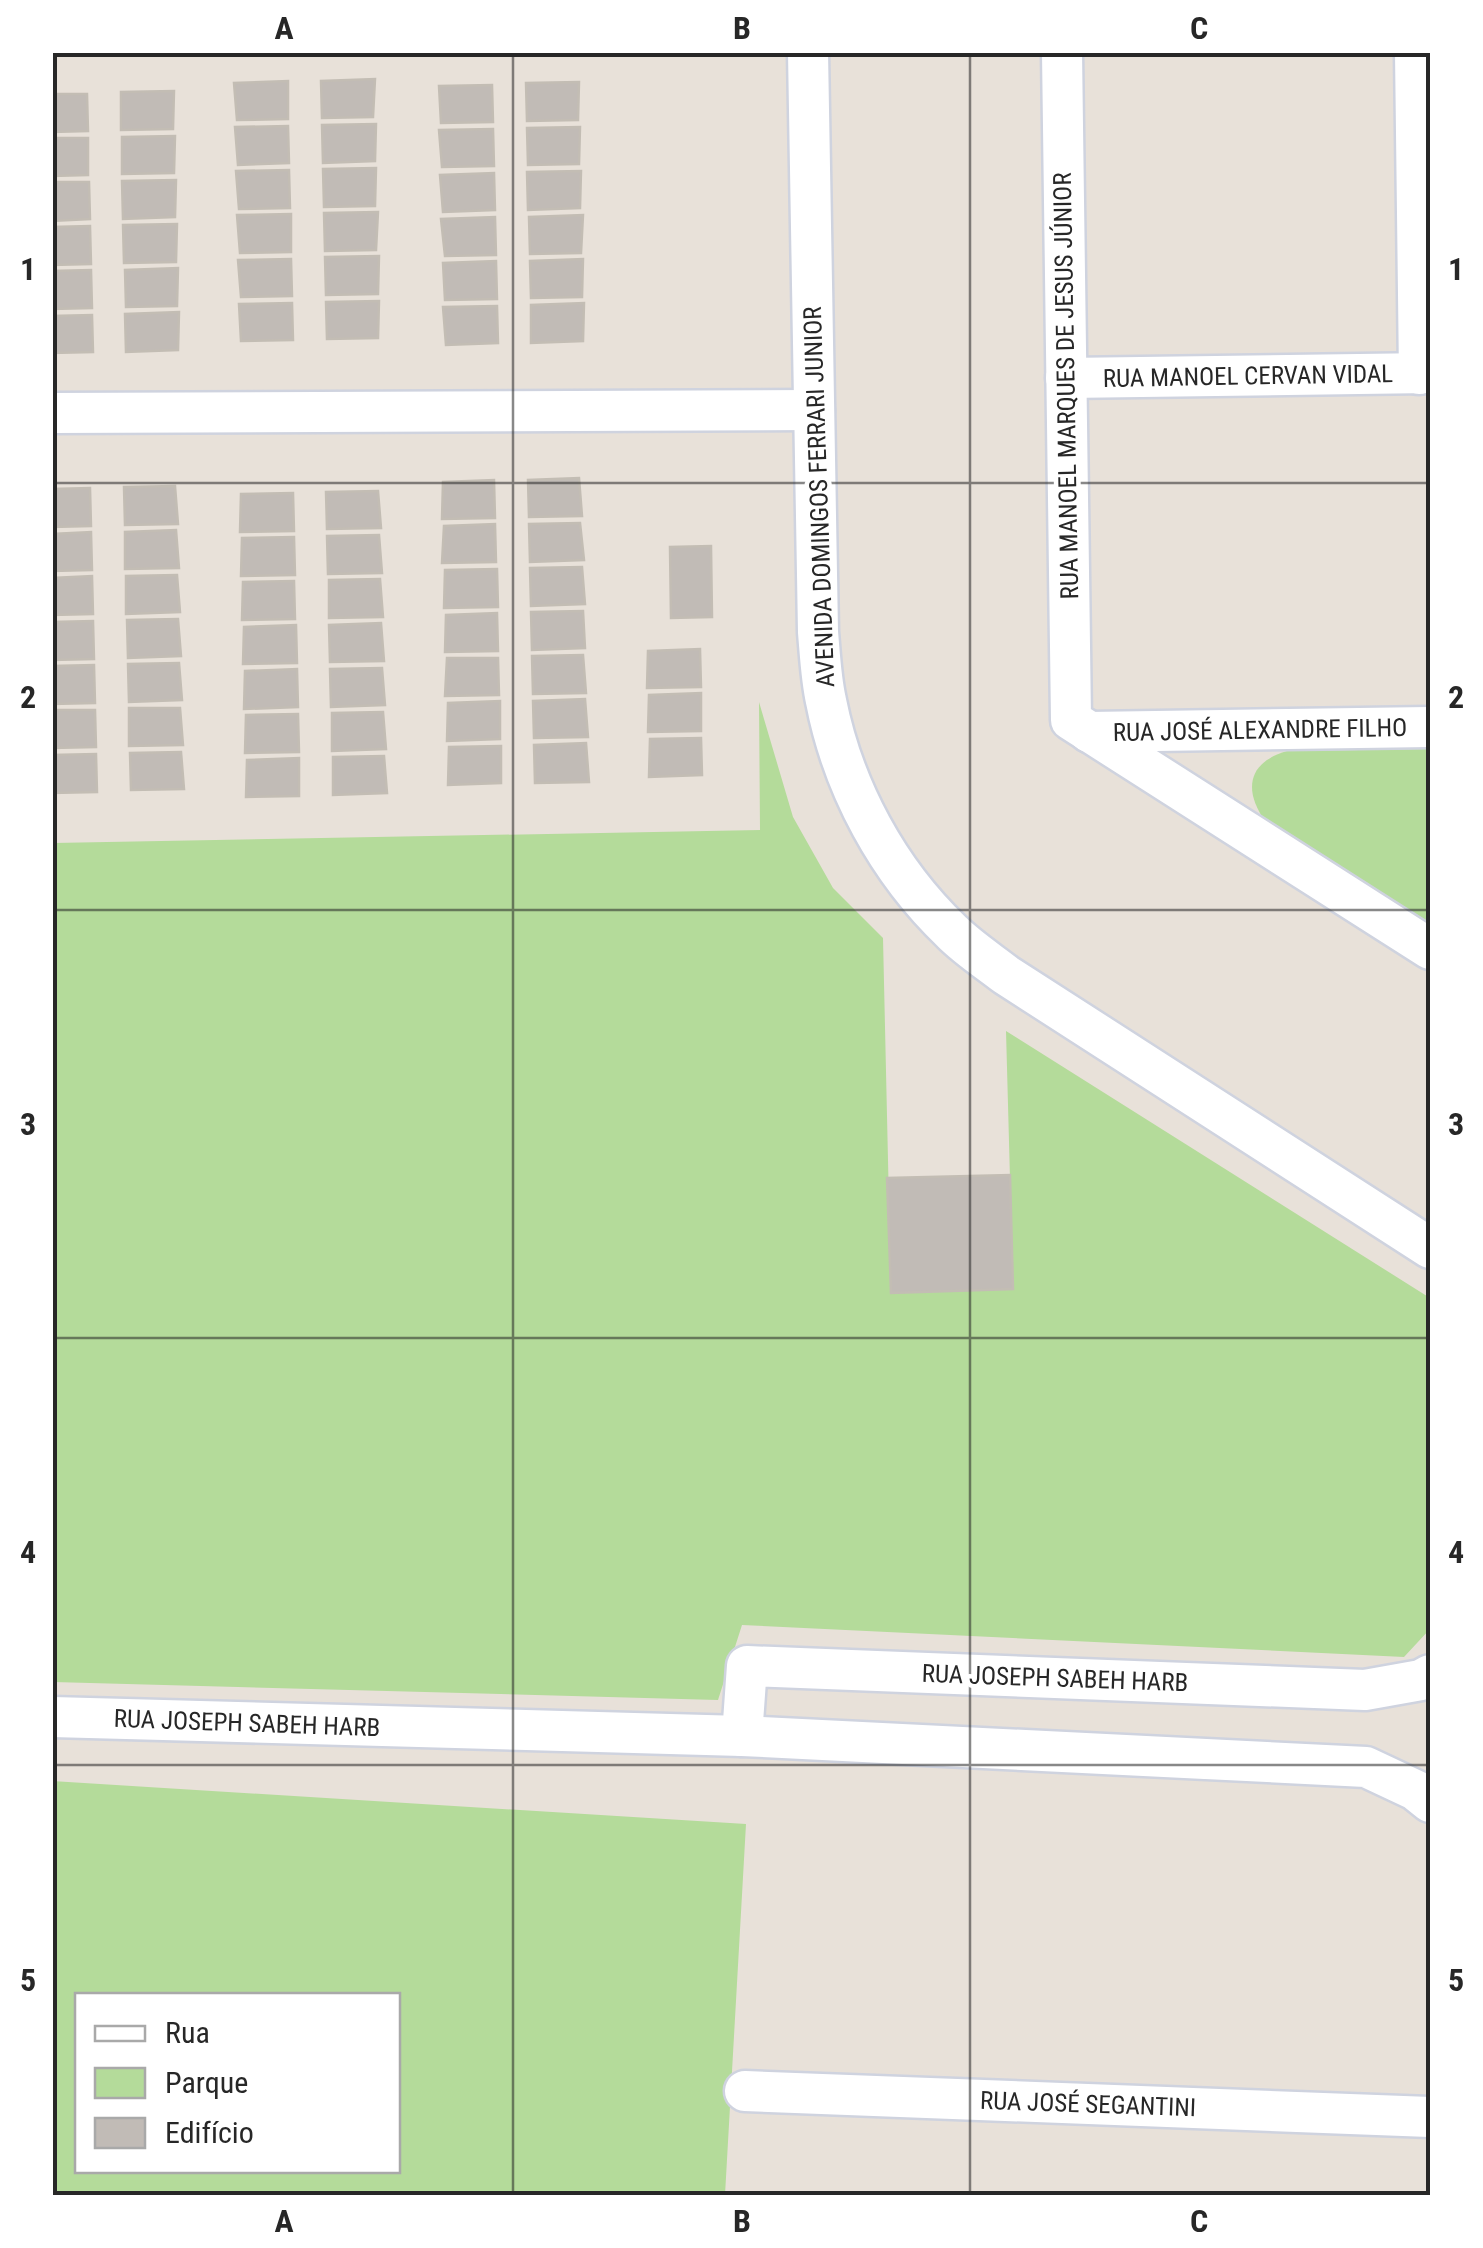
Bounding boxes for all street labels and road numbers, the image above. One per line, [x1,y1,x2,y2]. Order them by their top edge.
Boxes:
street label: RUA MANOEL MARQUES DE JESUS JÚNIOR [1047,172,1084,600]
street label: AVENIDA DOMINGOS FERRARI JUNIOR [798,306,840,688]
street label: RUA MANOEL CERVAN VIDAL [1103,359,1393,393]
street label: RUA JOSÉ ALEXANDRE FILHO [1113,712,1407,747]
street label: RUA JOSEPH SABEH HARB [921,1659,1189,1697]
street label: RUA JOSEPH SABEH HARB [113,1704,381,1742]
street label: RUA JOSÉ SEGANTINI [979,2085,1197,2122]

